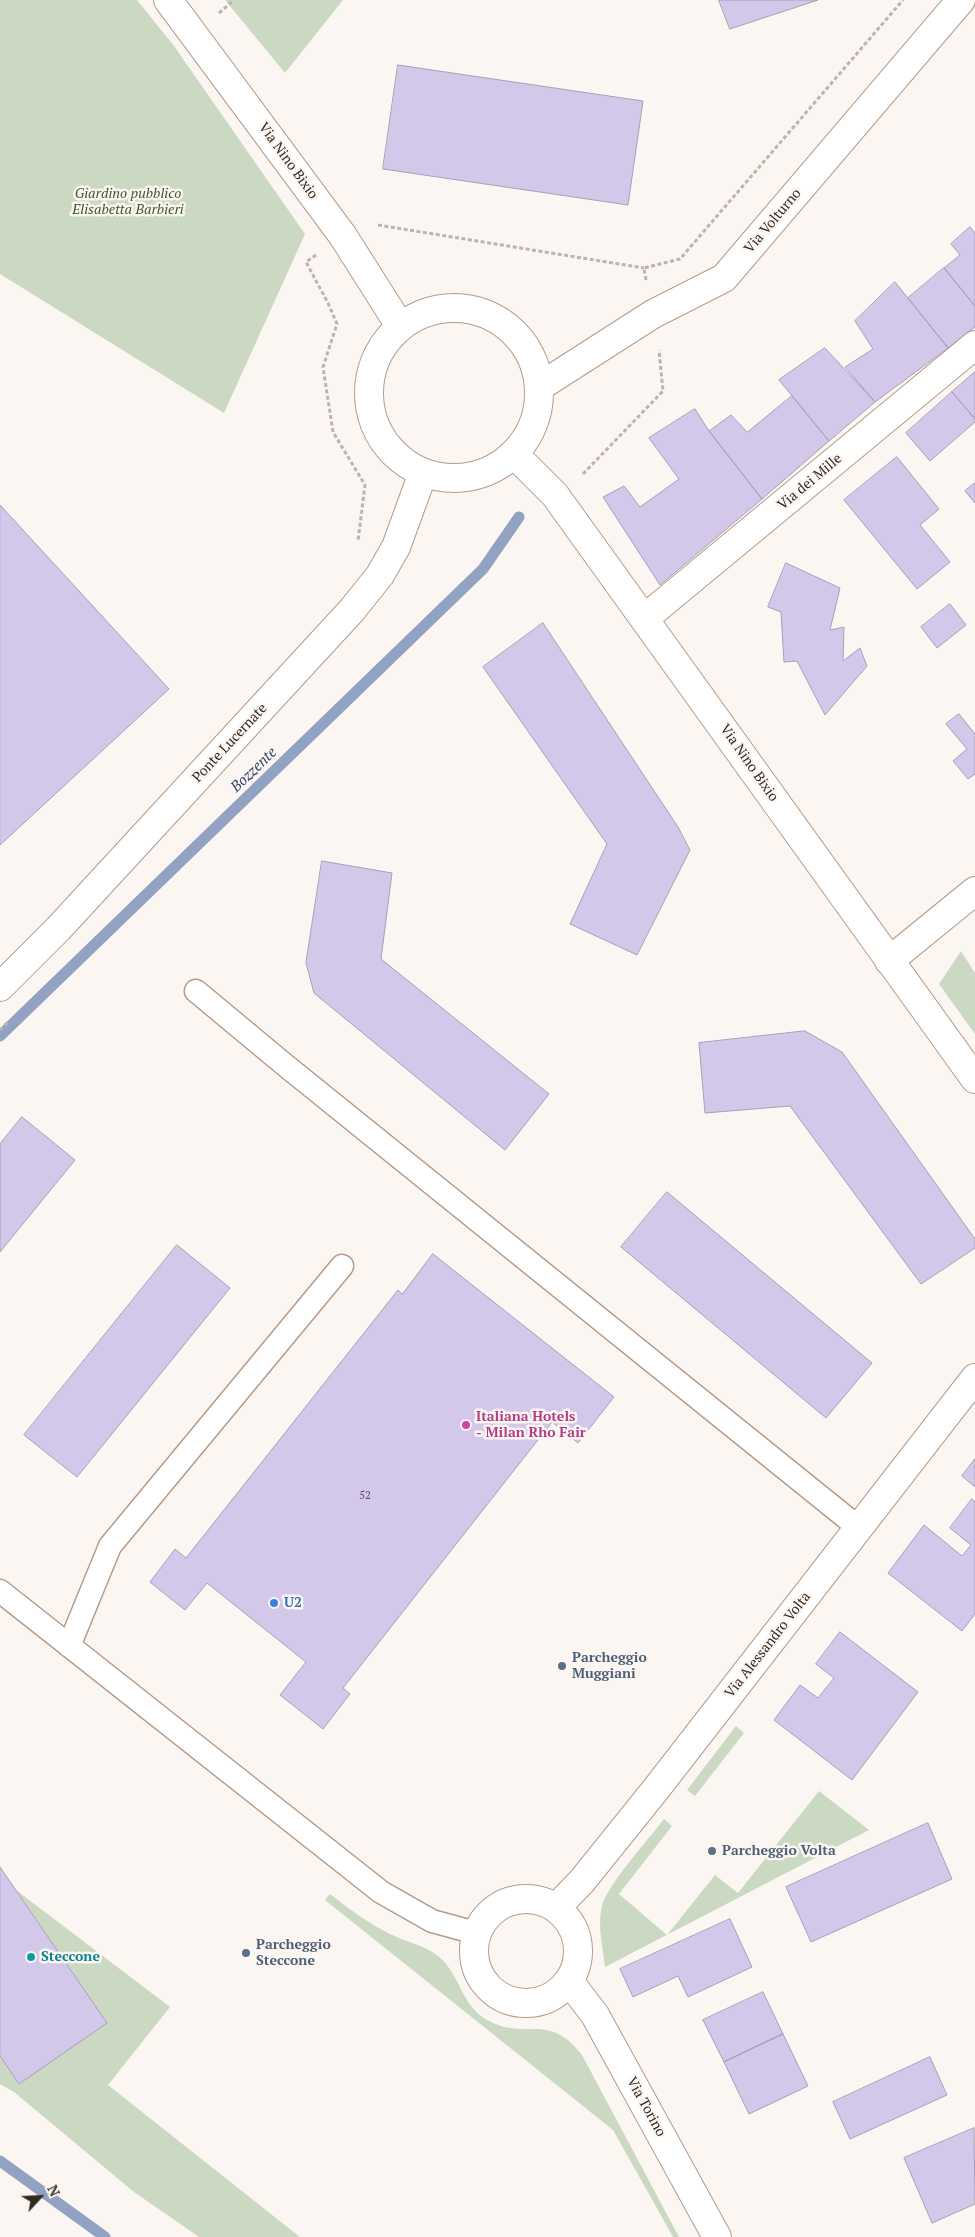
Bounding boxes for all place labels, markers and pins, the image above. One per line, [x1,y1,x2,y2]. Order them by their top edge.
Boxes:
place label: Italiana Hotels - Milan Rho Fair [476,1409,586,1441]
marker: Italiana Hotels - Milan Rho Fair [460,1419,472,1431]
place label: U2 [284,1595,302,1611]
marker: U2 [268,1597,280,1609]
place label: Parcheggio Muggiani [572,1650,647,1682]
marker: Parcheggio Muggiani [556,1660,568,1672]
place label: Parcheggio Volta [722,1843,836,1859]
marker: Parcheggio Volta [706,1845,718,1857]
place label: Parcheggio Steccone [256,1937,331,1970]
marker: Parcheggio Steccone [240,1947,252,1959]
place label: Steccone [41,1949,100,1965]
marker: Steccone [25,1951,37,1963]

